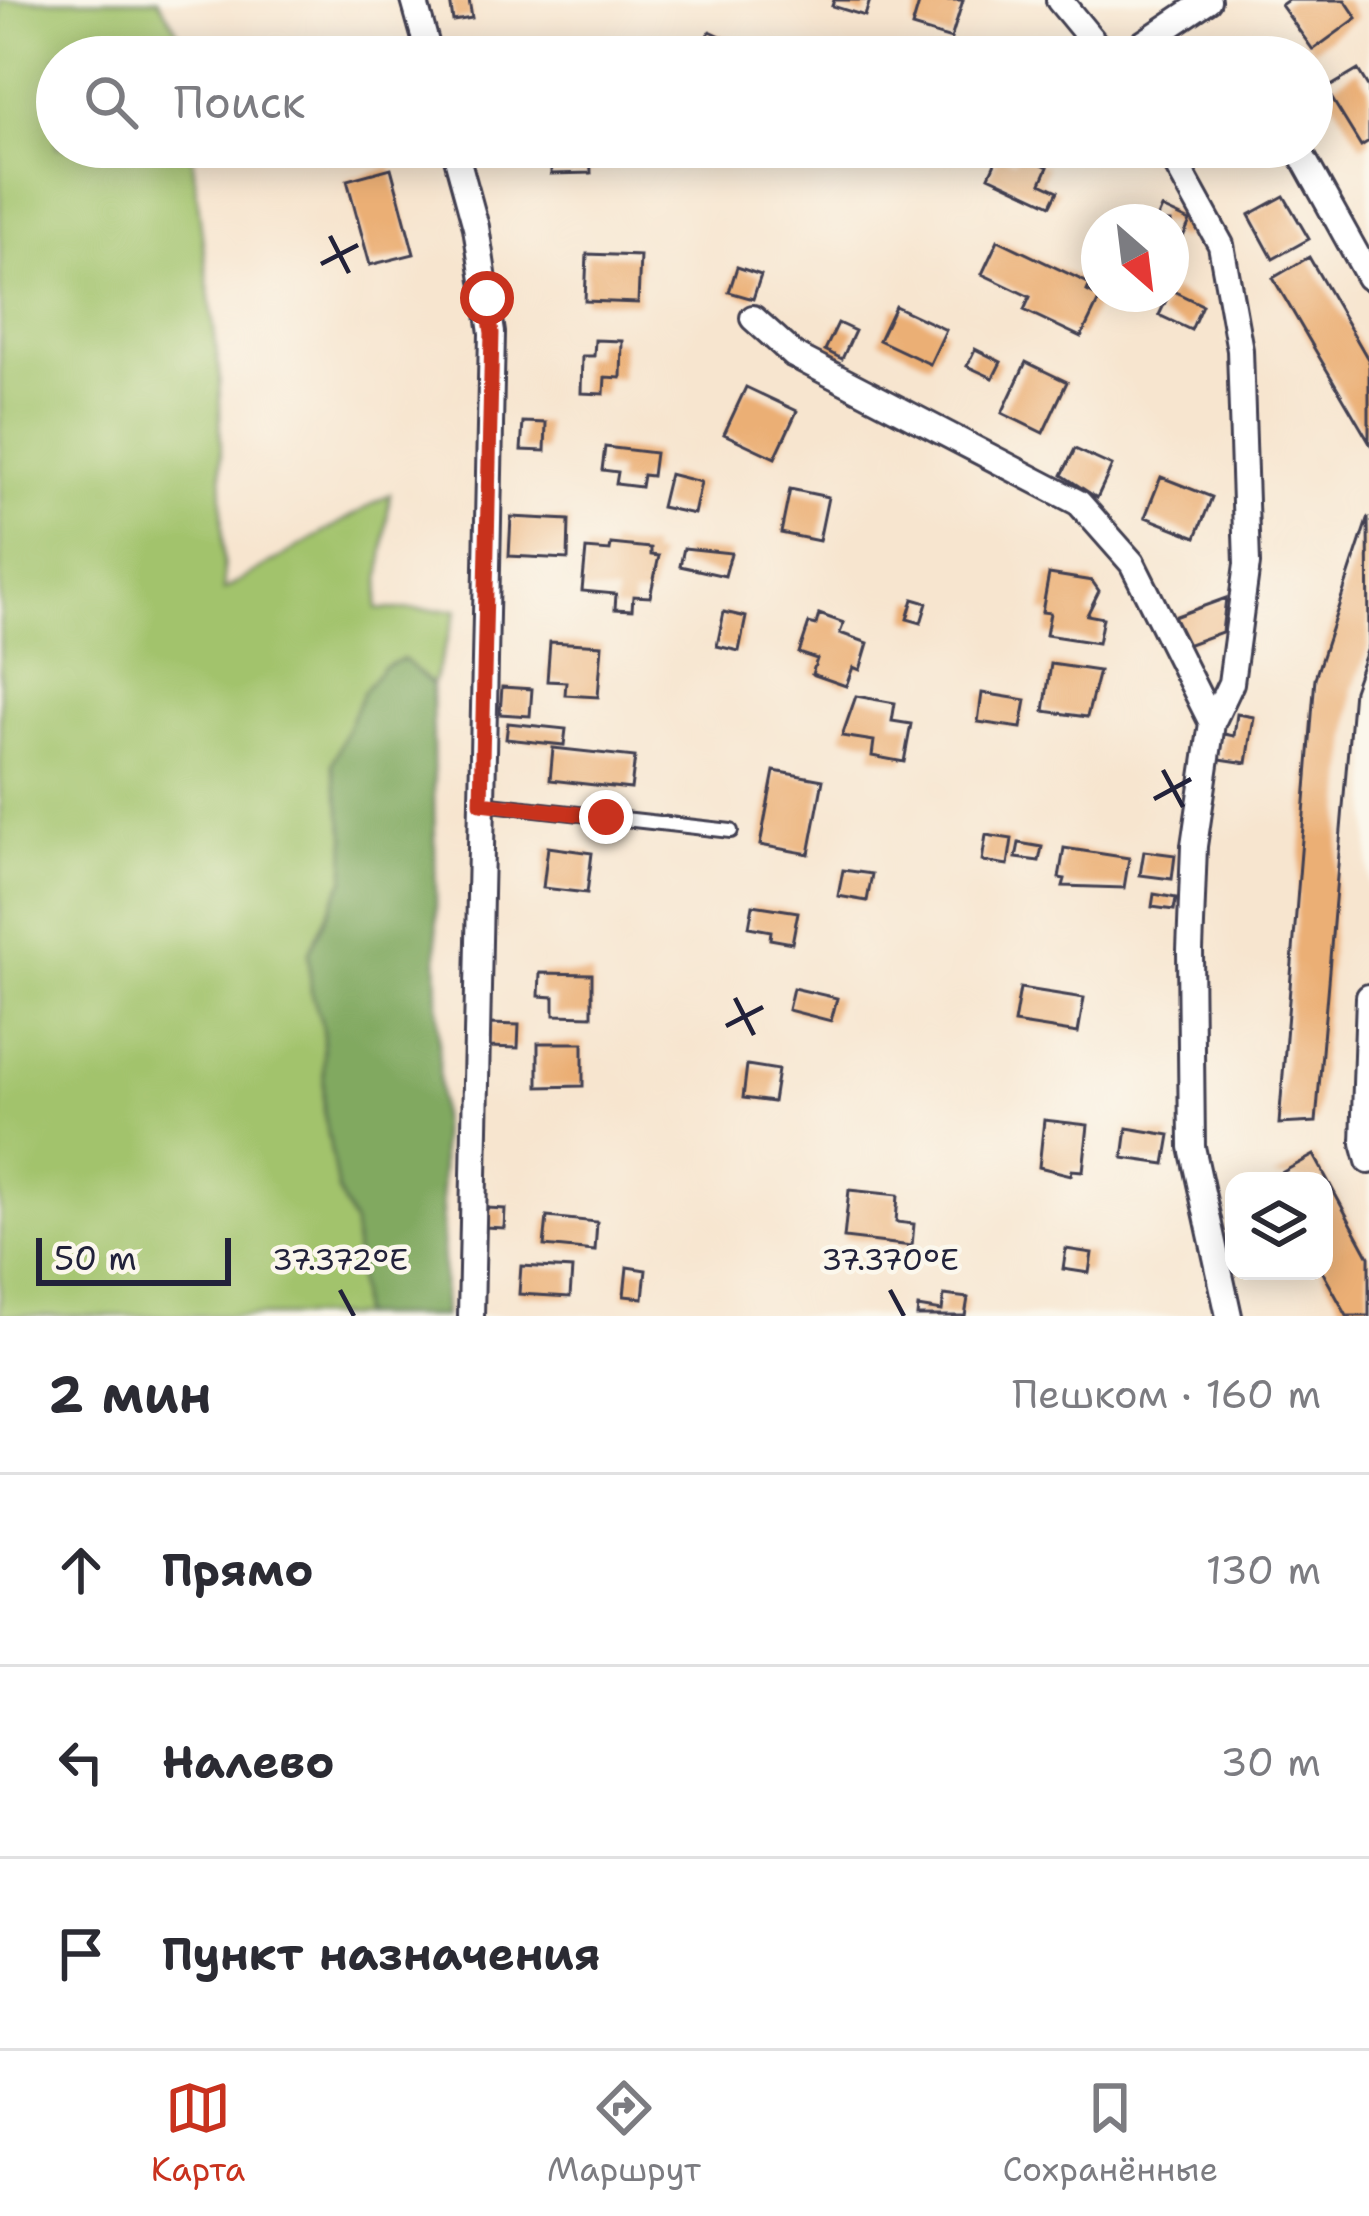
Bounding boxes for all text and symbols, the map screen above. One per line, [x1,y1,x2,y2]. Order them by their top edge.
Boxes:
search box [36,36,1333,168]
icon: search [78,69,144,135]
text: Поиск [174,72,305,132]
north arrow [1081,204,1189,312]
route start [460,271,514,325]
route end [579,790,633,844]
map controls [1225,1172,1333,1280]
button: layers [1225,1172,1333,1280]
scale bar [36,1232,231,1285]
text: 50 m [54,1236,137,1281]
text: 37.372°E [272,1239,408,1280]
text: 37.370°E [821,1239,959,1280]
text: 2 мин [48,1360,212,1428]
text: Пешком · 160 m [1012,1368,1321,1420]
icon: ahead [48,1537,114,1603]
text: Прямо [162,1540,313,1600]
text: 130 m [1206,1544,1321,1596]
icon: left [48,1729,114,1795]
text: Налево [162,1732,335,1792]
text: 30 m [1220,1736,1321,1788]
icon: arrive [48,1921,114,1987]
text: Пункт назначения [162,1924,601,1984]
tab: Карта [151,2075,245,2192]
tab: Маршрут [547,2075,701,2192]
tab: Сохранённые [1003,2075,1218,2192]

